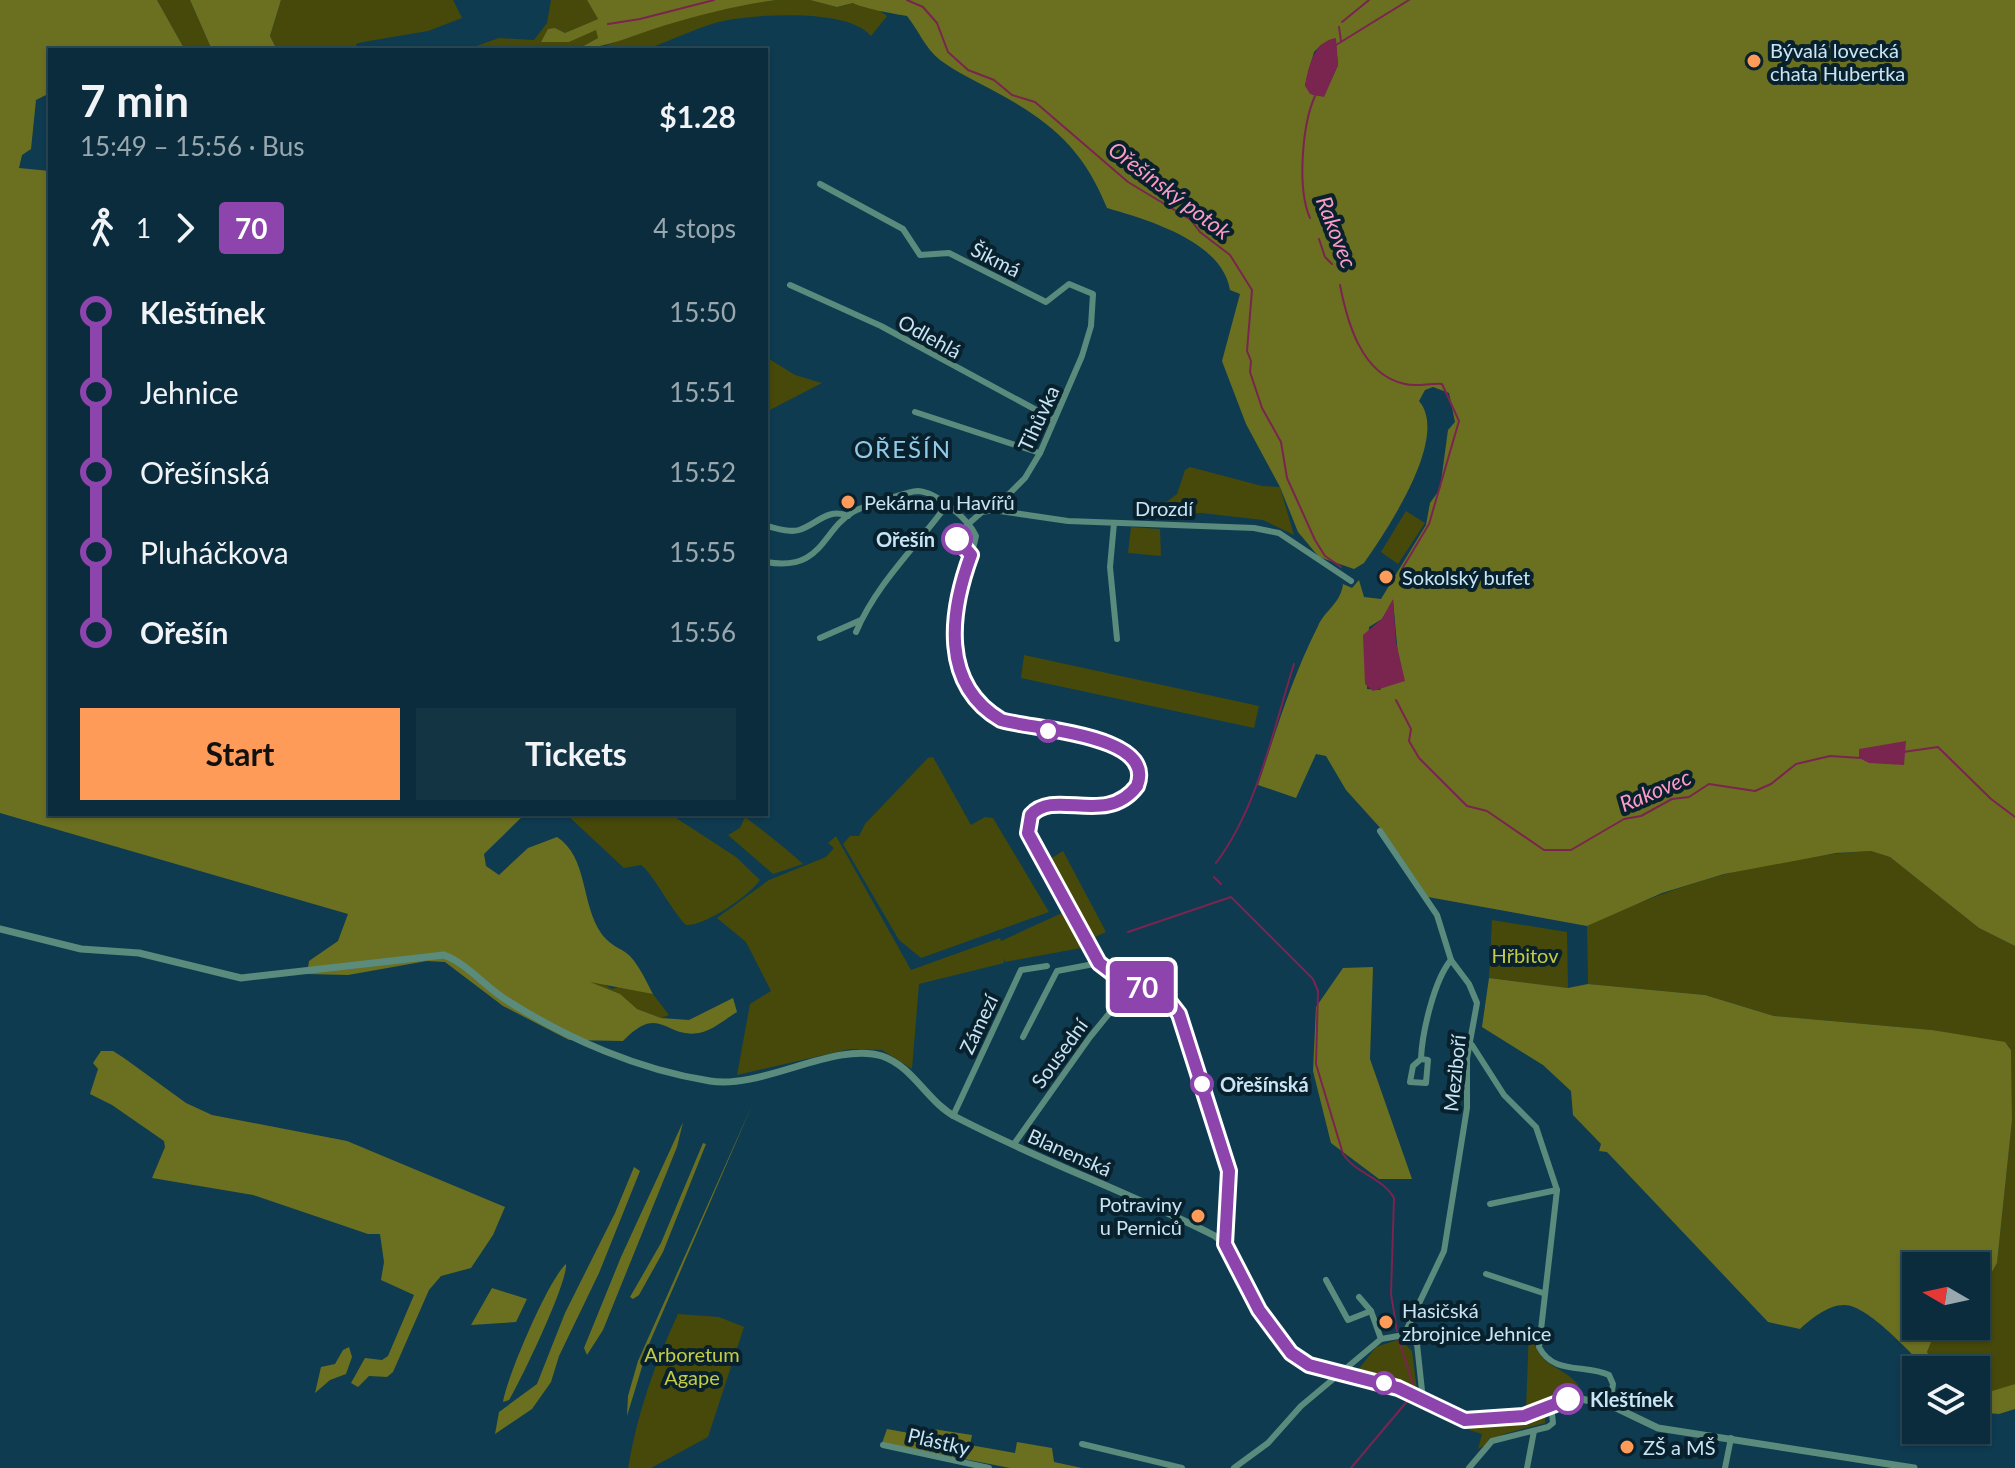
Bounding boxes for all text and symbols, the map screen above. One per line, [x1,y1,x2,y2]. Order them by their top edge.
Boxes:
place label: Bývalá lovecká chata Hubertka [1770,38,1905,85]
marker: Bývalá lovecká chata Hubertka [1745,52,1763,70]
text: 7 min [80,74,189,126]
text: $1.28 [659,98,736,134]
text: 15:49 – 15:56 · Bus [80,130,304,162]
water label: Ořešínský potok [1104,135,1237,245]
water label: Rakovec [1311,192,1363,272]
icon: walk [80,206,124,250]
icon: forward [163,206,207,250]
text: 70 [235,211,268,245]
text: 1 [136,212,151,244]
text: 4 stops [653,212,736,244]
street label: Šikmá [967,236,1025,282]
text: Kleštínek [140,294,266,330]
text: 15:50 [669,296,736,328]
street label: Odlehlá [894,309,966,363]
text: Jehnice [140,374,239,410]
text: 15:51 [669,376,736,408]
street label: Tihůvka [1012,382,1064,454]
district label: OŘEŠÍN [854,434,952,463]
text: Ořešínská [140,454,270,490]
text: 15:52 [669,456,736,488]
place label: Pekárna u Havířů [864,490,1015,514]
marker: Pekárna u Havířů [839,493,857,511]
street label: Drozdí [1135,496,1194,520]
marker: Ořešín [942,524,972,554]
place label: Ořešín [876,527,935,551]
text: Pluháčkova [140,534,289,570]
text: 15:55 [669,536,736,568]
place label: Sokolský bufet [1402,565,1530,589]
marker: Sokolský bufet [1377,568,1395,586]
text: Ořešín [140,614,229,650]
text: 15:56 [669,616,736,648]
button: Start [80,708,400,800]
button: Tickets [416,708,736,800]
unlabelled marker [1037,720,1059,742]
water label: Rakovec [1615,763,1695,817]
park label: Hřbitov [1492,943,1559,967]
line badge: 70 [1106,961,1178,1013]
text: 70 [1126,970,1158,1004]
street label: Zámezí [954,989,1003,1058]
street label: Sousední [1026,1013,1093,1092]
street label: Meziboří [1438,1032,1470,1113]
place label: Ořešínská [1220,1072,1309,1096]
marker: Ořešínská [1191,1073,1213,1095]
street label: Blanenská [1024,1123,1116,1181]
place label: Potraviny u Perniců [1099,1192,1183,1239]
marker: Potraviny u Perniců [1189,1207,1207,1225]
north arrow [1902,1252,1990,1340]
map controls [1902,1252,1990,1444]
place label: Hasičská zbrojnice Jehnice [1402,1298,1551,1345]
marker: Hasičská zbrojnice Jehnice [1377,1313,1395,1331]
park label: Arboretum Agape [644,1342,740,1389]
button: layers [1902,1356,1990,1444]
unlabelled marker [1373,1372,1395,1394]
marker: Kleštínek [1553,1384,1583,1414]
place label: Kleštínek [1590,1387,1674,1411]
street label: Plástky [906,1422,973,1460]
place label: ZŠ a MŠ [1643,1435,1716,1459]
marker: ZŠ a MŠ [1618,1438,1636,1456]

